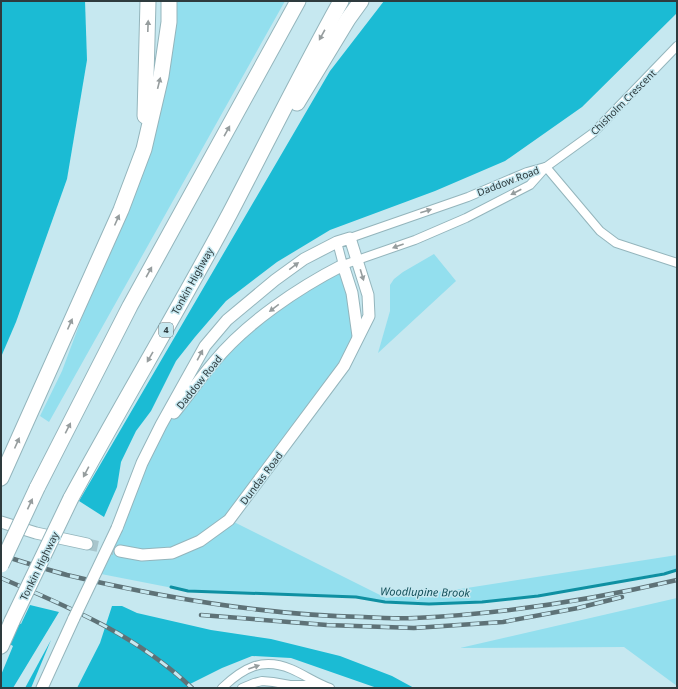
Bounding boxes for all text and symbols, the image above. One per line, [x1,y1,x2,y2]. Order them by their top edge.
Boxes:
one-way arrow [145,19,151,32]
one-way arrow [318,29,325,41]
street label: Chisholm Crescent [587,66,659,138]
one-way arrow [157,77,163,90]
one-way arrow [224,125,231,136]
street label: Daddow Road [475,163,541,199]
one-way arrow [511,189,522,195]
one-way arrow [421,208,433,214]
one-way arrow [113,214,120,226]
one-way arrow [392,243,404,249]
street label: Tonkin Highway [168,244,217,317]
one-way arrow [289,262,299,270]
one-way arrow [146,266,153,278]
one-way arrow [359,269,365,281]
one-way arrow [269,303,280,312]
one-way arrow [67,318,73,330]
road number: 4 [159,323,173,337]
one-way arrow [197,349,204,360]
one-way arrow [147,352,154,363]
street label: Daddow Road [173,352,225,412]
one-way arrow [65,423,72,434]
one-way arrow [14,437,20,448]
street label: Dundas Road [236,449,286,507]
one-way arrow [82,466,89,478]
one-way arrow [27,498,33,510]
street label: Tonkin Highway [16,529,62,603]
water label: Woodlupine Brook [380,583,471,600]
one-way arrow [248,663,260,669]

